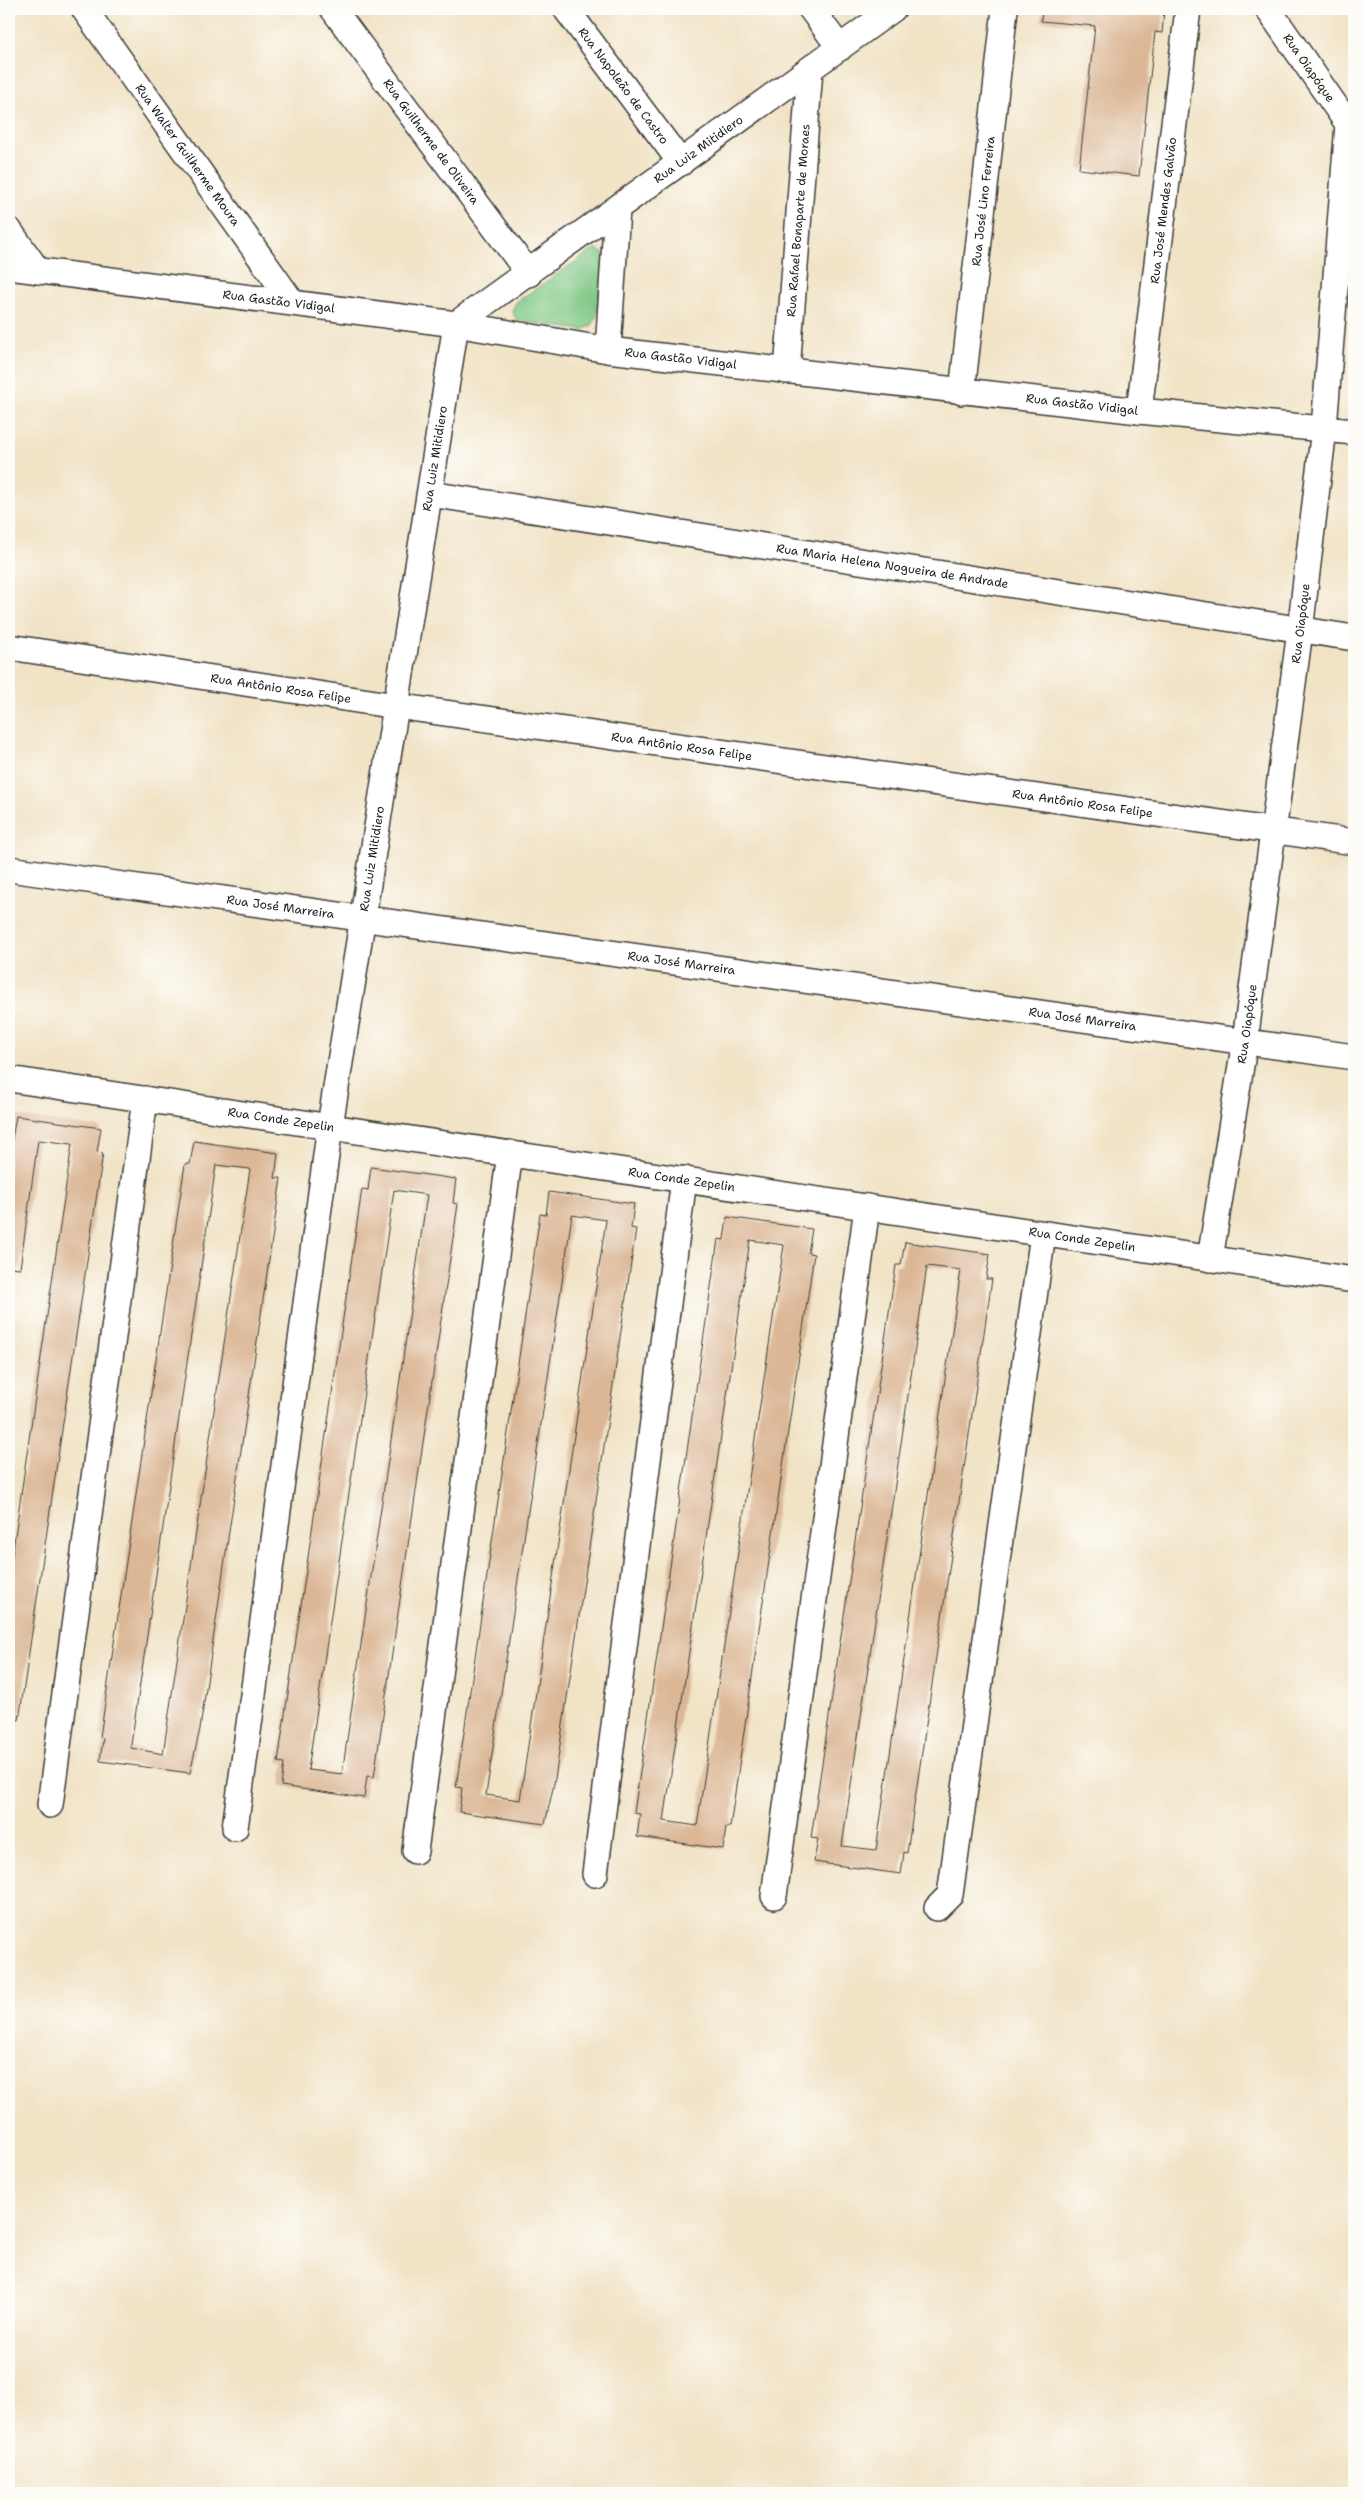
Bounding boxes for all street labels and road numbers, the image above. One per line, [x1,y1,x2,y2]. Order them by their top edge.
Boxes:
street label: Rua Napoleão de Castro [575,24,672,148]
street label: Rua Oiapóque [1279,31,1339,106]
street label: Rua Guilherme de Oliveira [379,76,483,208]
street label: Rua Walter Guilherme Moura [132,81,244,230]
street label: Rua Luiz Mitidiero [650,112,746,187]
street label: Rua Rafael Bonaparte de Moraes [783,123,814,318]
street label: Rua José Lino Ferreira [968,135,999,267]
street label: Rua José Mendes Galvão [1147,136,1180,285]
street label: Rua Gastão Vidigal [222,286,336,317]
street label: Rua Gastão Vidigal [624,344,738,373]
street label: Rua Gastão Vidigal [1025,390,1139,419]
street label: Rua Luiz Mitidiero [419,405,451,512]
street label: Rua Maria Helena Nogueira de Andrade [775,540,1010,592]
street label: Rua Oiapóque [1288,582,1314,664]
street label: Rua Antônio Rosa Felipe [209,670,352,707]
street label: Rua Antônio Rosa Felipe [610,729,753,764]
street label: Rua Antônio Rosa Felipe [1011,786,1154,821]
street label: Rua Luiz Mitidiero [356,805,388,913]
street label: Rua José Marreira [225,891,336,922]
street label: Rua José Marreira [627,948,737,979]
street label: Rua Oiapóque [1233,983,1261,1065]
street label: Rua José Marreira [1028,1004,1138,1035]
street label: Rua Conde Zepelin [227,1104,335,1136]
street label: Rua Conde Zepelin [627,1164,736,1195]
street label: Rua Conde Zepelin [1028,1223,1137,1255]

